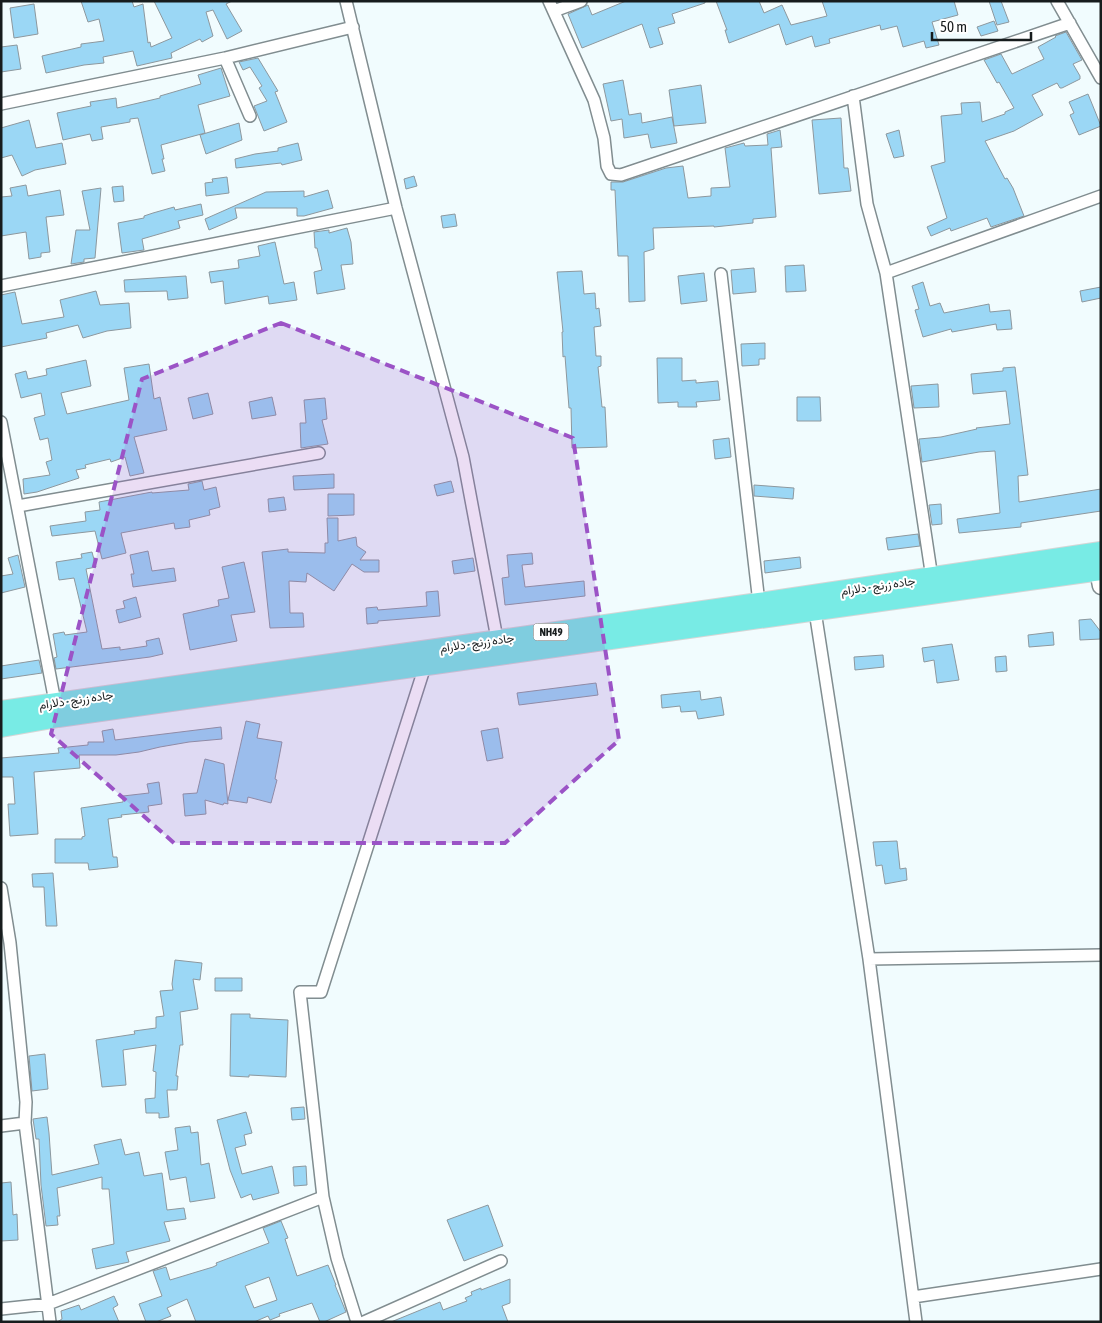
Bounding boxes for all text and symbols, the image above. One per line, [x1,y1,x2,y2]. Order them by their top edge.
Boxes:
scale bar [932,10,1031,42]
text: 50 m [940,18,967,35]
street label: جاده زرنج - دلارام [840,574,916,600]
road number: NH49 [534,624,568,640]
street label: جاده زرنج - دلارام [439,631,515,657]
street label: جاده زرنج - دلارام [38,688,114,714]

